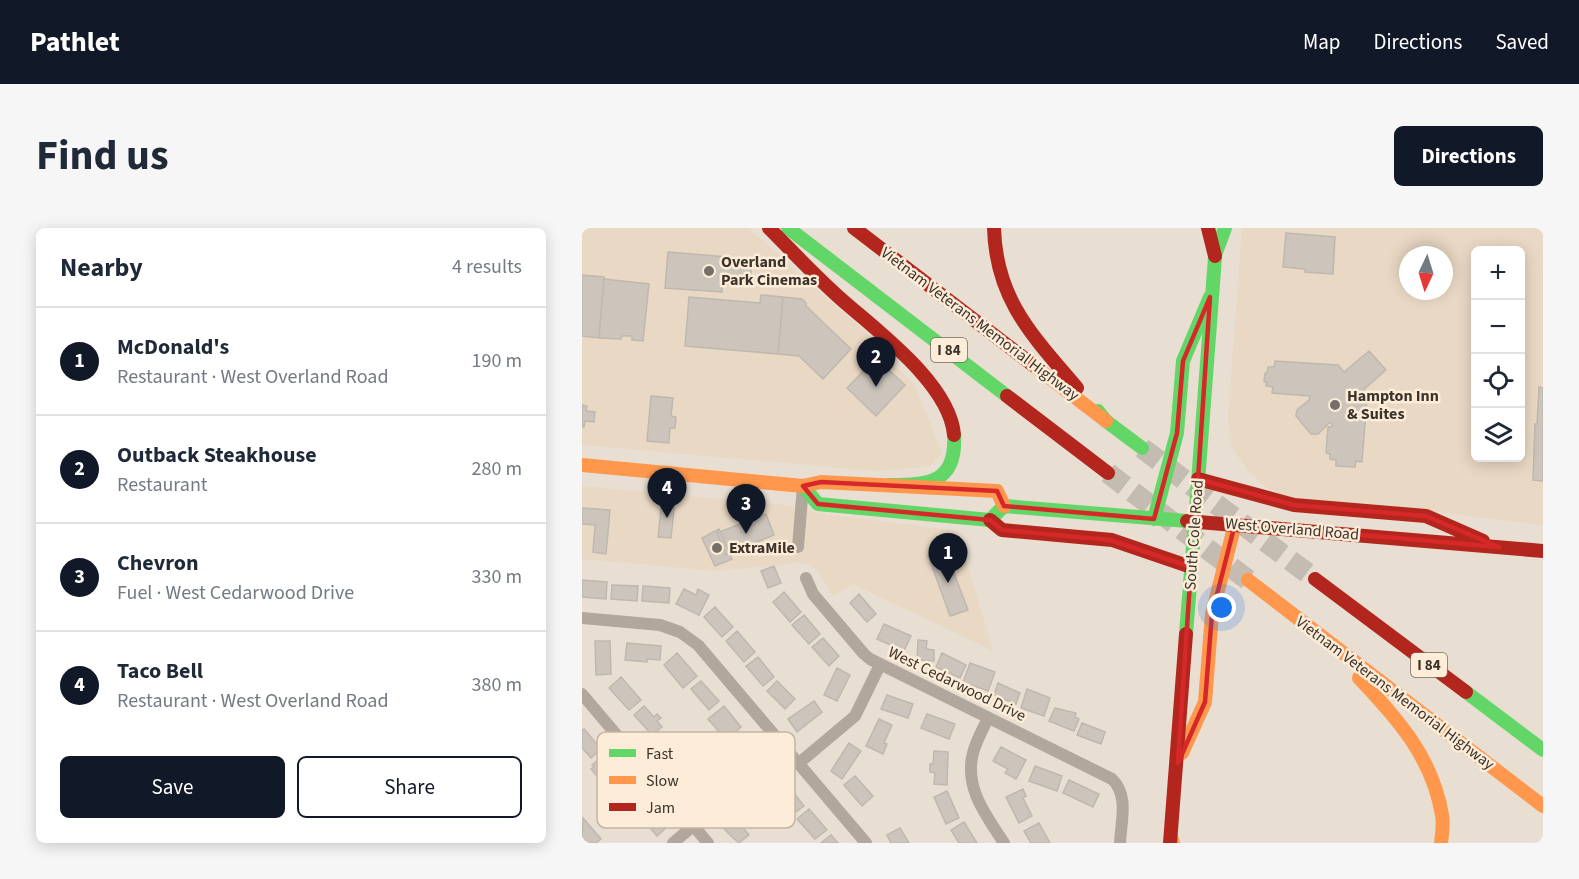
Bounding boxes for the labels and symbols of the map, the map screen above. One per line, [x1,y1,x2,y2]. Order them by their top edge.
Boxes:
street label: Vietnam Veterans Memorial Highway [876,242,1084,406]
north arrow [1399,246,1453,300]
place label: Overland Park Cinemas [721,251,817,291]
marker: Overland Park Cinemas [702,264,716,278]
pin: 2 [856,338,896,387]
road number: I 84 [931,338,967,362]
place label: Hampton Inn & Suites [1347,385,1439,425]
marker: Hampton Inn & Suites [1328,398,1342,412]
pin: 4 [648,468,686,518]
street label: South Cole Road [1179,479,1209,591]
pin: 3 [726,484,766,534]
street label: West Overland Road [1224,512,1360,546]
pin: 1 [928,534,968,583]
place label: ExtraMile [729,537,795,559]
marker: ExtraMile [710,541,724,555]
your location [1207,593,1236,622]
street label: Vietnam Veterans Memorial Highway [1291,611,1499,775]
street label: West Cedarwood Drive [884,641,1030,727]
road number: I 84 [1411,653,1447,677]
legend [597,732,795,828]
text: Fast [646,743,674,765]
text: Slow [646,770,679,792]
text: Jam [646,797,675,819]

